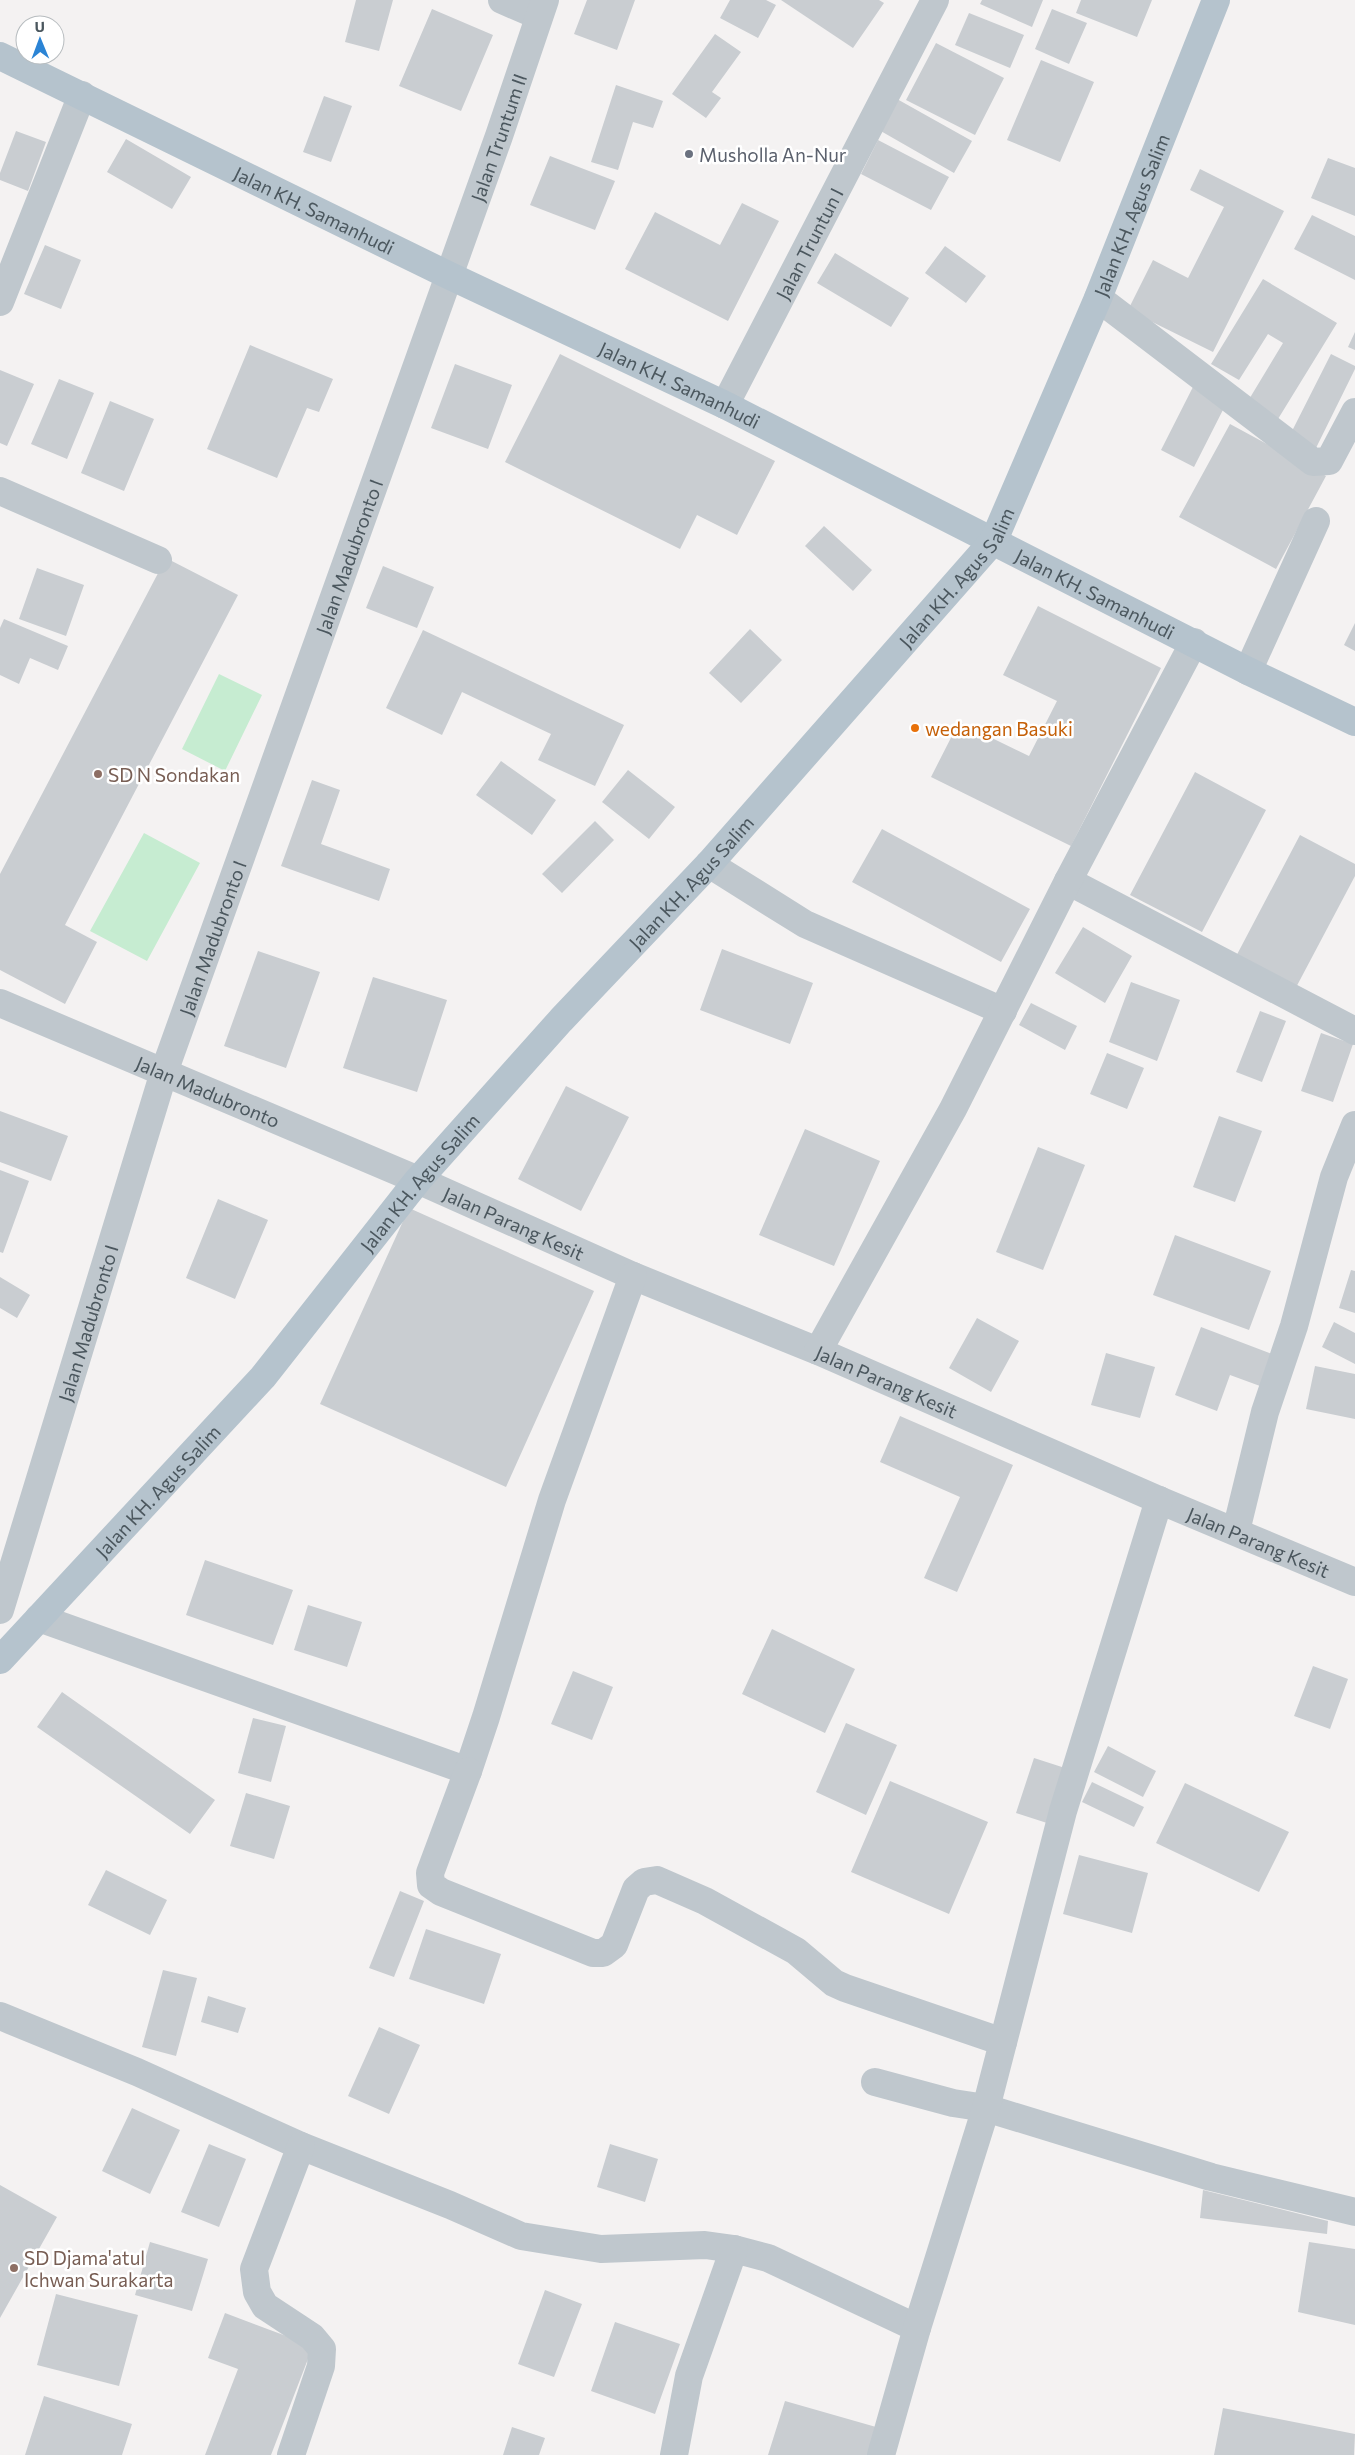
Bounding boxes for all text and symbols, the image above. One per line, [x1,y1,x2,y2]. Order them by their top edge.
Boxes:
north arrow [15,15,65,65]
text: U [35,18,45,35]
street label: Jalan Truntum II [465,70,531,204]
street label: Jalan KH. Agus Salim [1088,130,1174,300]
place label: Musholla An-Nur [699,143,847,166]
marker: Musholla An-Nur [683,148,695,160]
street label: Jalan KH. Samanhudi [230,161,398,259]
street label: Jalan Truntun I [770,184,847,303]
street label: Jalan KH. Samanhudi [596,336,764,433]
street label: Jalan Madubronto I [310,476,387,637]
street label: Jalan KH. Agus Salim [894,504,1018,652]
street label: Jalan KH. Samanhudi [1012,543,1179,643]
place label: wedangan Basuki [925,717,1073,740]
marker: wedangan Basuki [909,722,921,734]
place label: SD N Sondakan [108,763,240,786]
marker: SD N Sondakan [92,768,104,780]
street label: Jalan KH. Agus Salim [623,811,758,953]
street label: Jalan Madubronto I [174,857,250,1018]
street label: Jalan Madubronto [133,1050,284,1132]
street label: Jalan KH. Agus Salim [355,1109,484,1256]
street label: Jalan Parang Kesit [440,1181,588,1264]
street label: Jalan Madubronto I [53,1242,122,1404]
street label: Jalan Parang Kesit [812,1340,961,1422]
street label: Jalan KH. Agus Salim [90,1420,225,1562]
street label: Jalan Parang Kesit [1184,1502,1333,1582]
place label: SD Djama'atul Ichwan Surakarta [24,2246,174,2291]
marker: SD Djama'atul Ichwan Surakarta [8,2262,20,2274]

